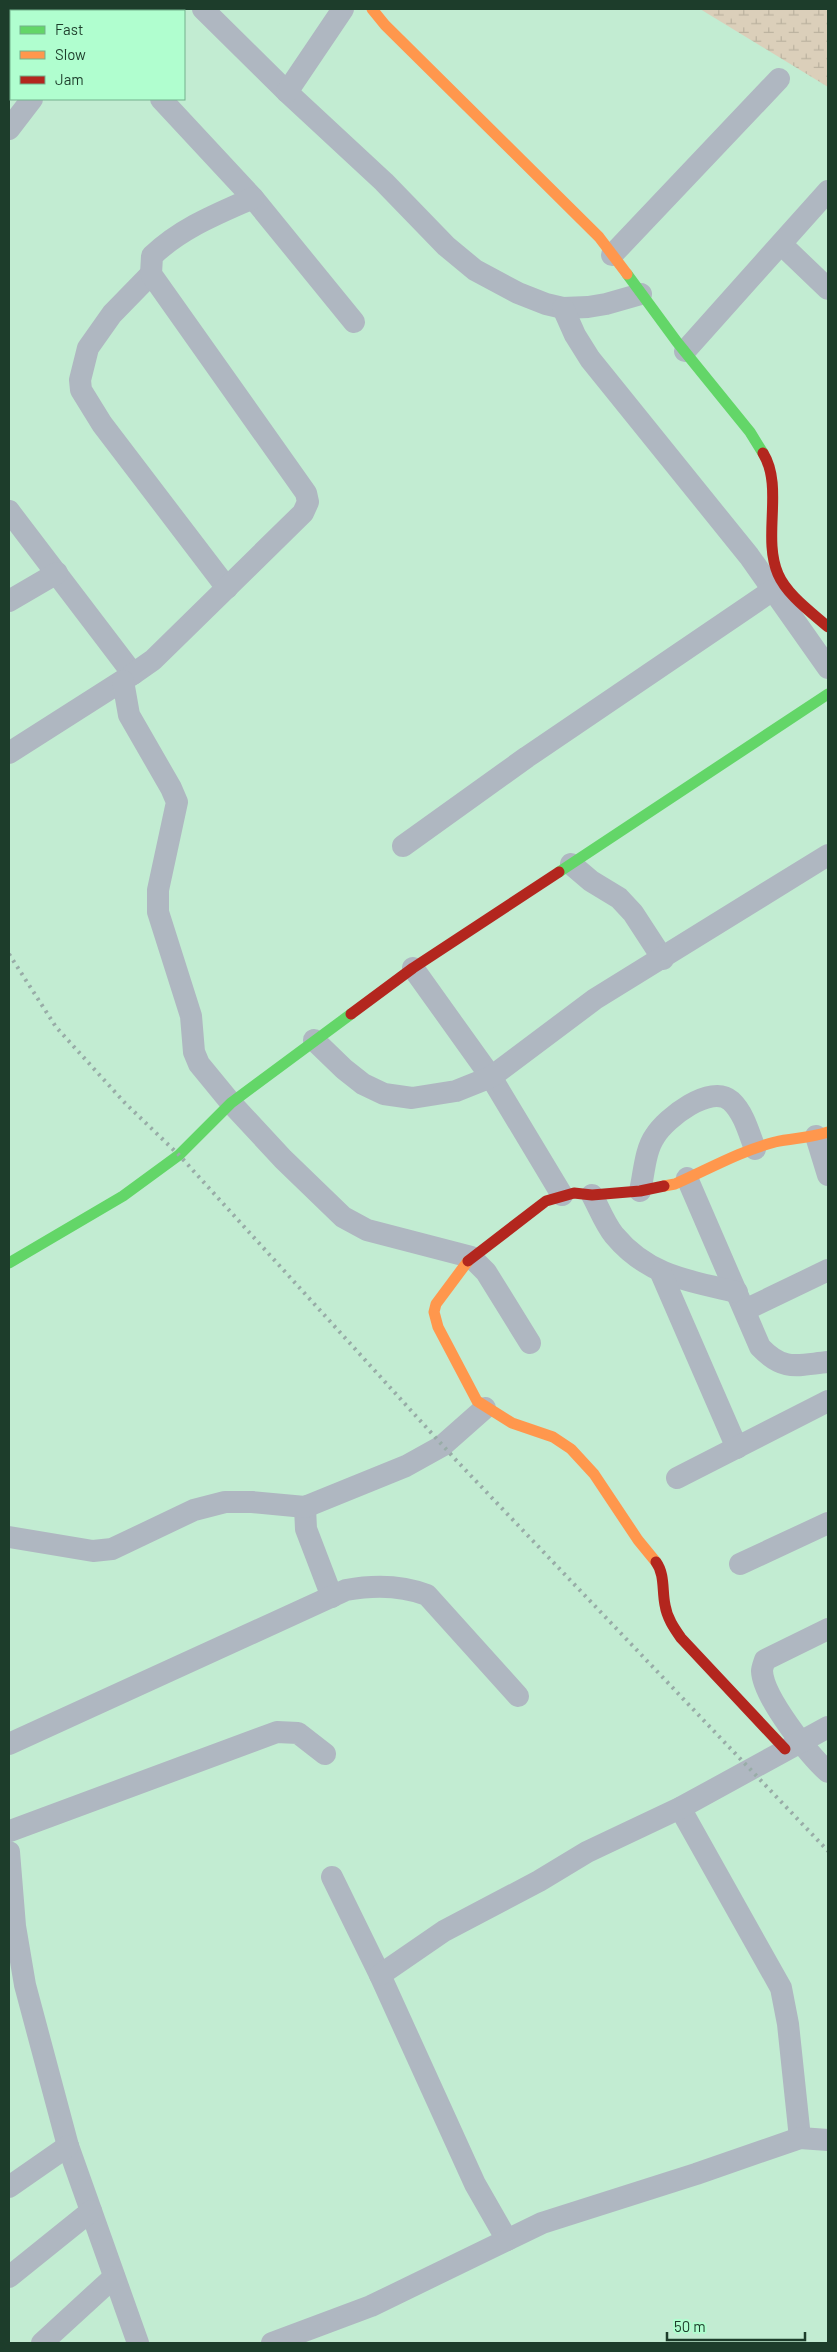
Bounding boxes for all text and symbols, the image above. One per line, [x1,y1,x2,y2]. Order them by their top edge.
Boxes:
legend [10,10,185,100]
text: Fast [55,20,83,38]
text: Slow [55,45,86,63]
text: Jam [55,70,84,88]
scale bar [667,2310,804,2342]
text: 50 m [674,2317,706,2335]

